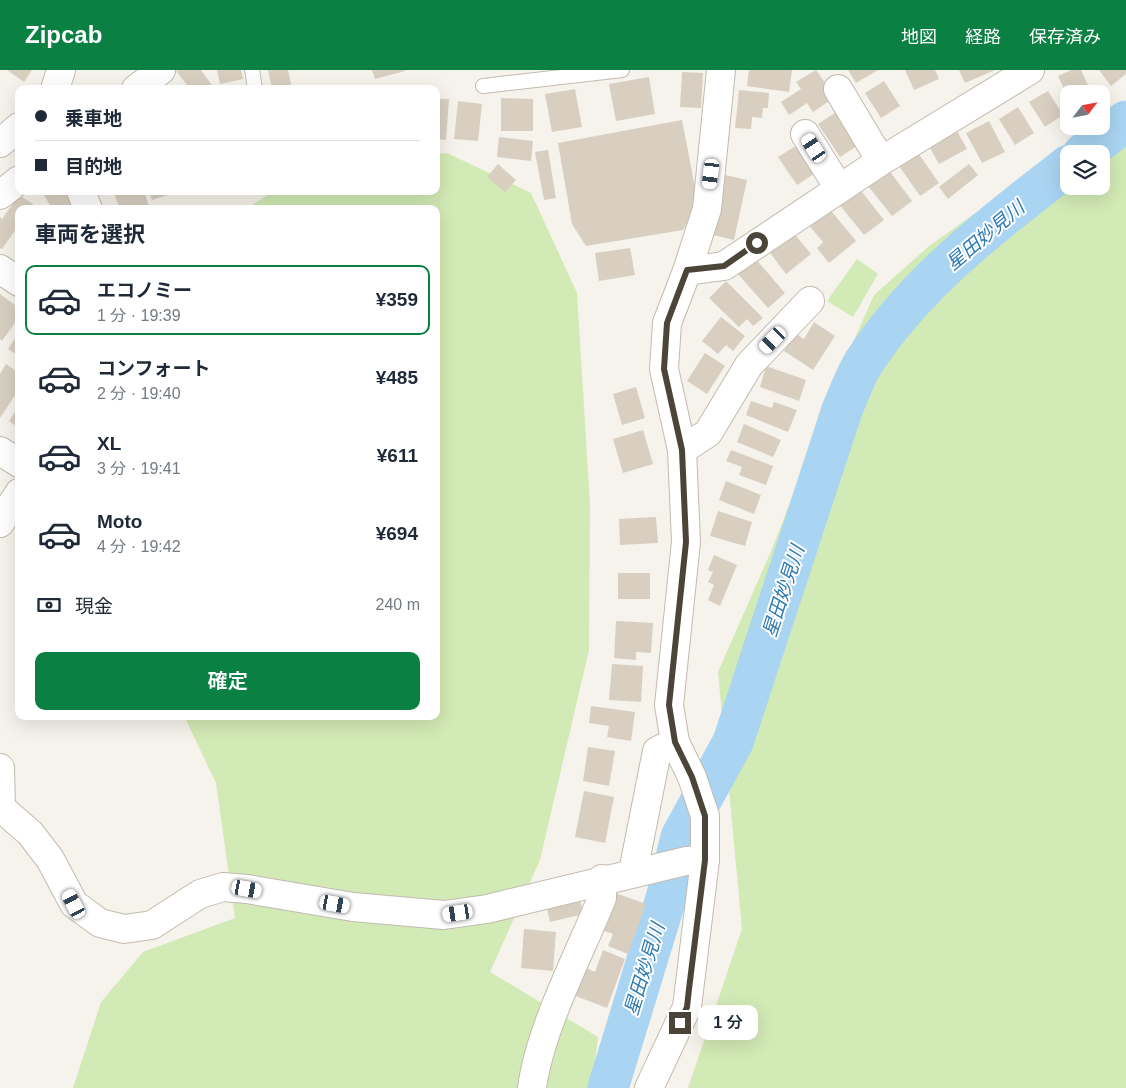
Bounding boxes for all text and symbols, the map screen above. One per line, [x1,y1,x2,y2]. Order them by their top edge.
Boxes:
text: Zipcab [25,21,102,48]
text: 地図 [901,27,937,47]
text: 経路 [965,27,1001,47]
text: 保存済み [1029,27,1101,47]
north arrow [1060,85,1110,135]
map controls [1060,85,1110,195]
text: 乗車地 [65,108,122,129]
car [799,131,828,165]
button: layers [1060,145,1110,195]
text: 目的地 [65,156,122,177]
car [701,158,720,190]
water label: 星田妙見川 [942,196,1030,274]
text: 車両を選択 [35,222,145,247]
route start [746,232,768,254]
icon: car [37,278,82,323]
text: エコノミー [97,280,192,301]
text: ¥359 [376,289,418,310]
text: 1 分 · 19:39 [97,307,181,324]
car [757,324,788,356]
icon: car [37,356,82,401]
text: コンフォート [97,358,210,379]
text: ¥485 [376,367,418,388]
text: 2 分 · 19:40 [97,385,181,402]
text: XL [97,433,121,454]
icon: car [37,434,82,479]
text: ¥611 [377,445,418,466]
text: 3 分 · 19:41 [97,460,181,477]
text: Moto [97,511,142,532]
icon: car [37,512,82,557]
text: ¥694 [376,523,418,544]
text: 4 分 · 19:42 [97,538,181,555]
water label: 星田妙見川 [759,541,809,640]
icon: cash [35,591,63,619]
text: 現金 [75,596,113,617]
text: 240 m [376,596,420,613]
button: 確定 [35,652,420,710]
car [230,879,263,899]
car [60,887,87,921]
car [318,894,351,914]
car [442,903,473,923]
water label: 星田妙見川 [621,919,669,1018]
callout: 1 分 [698,1006,758,1040]
route end [669,1012,691,1034]
text: 1 分 [713,1014,743,1031]

